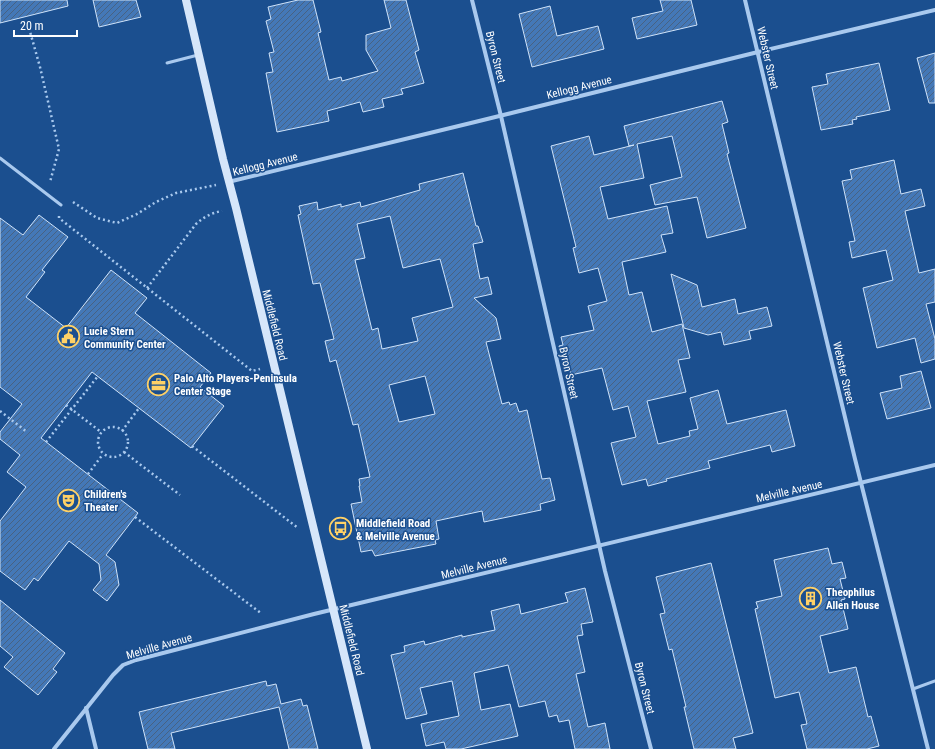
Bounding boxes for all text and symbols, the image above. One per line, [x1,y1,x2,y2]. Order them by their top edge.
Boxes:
scale bar [14,12,77,38]
text: 20 m [20,19,44,33]
street label: Webster Street [754,26,781,91]
street label: Byron Street [483,30,508,84]
street label: Kellogg Avenue [545,73,613,102]
street label: Kellogg Avenue [231,150,299,179]
street label: Middlefield Road [259,288,290,362]
public building icon: Lucie Stern Community Center [55,324,81,350]
place label: Lucie Stern Community Center [84,325,166,351]
street label: Webster Street [830,341,857,406]
street label: Byron Street [556,346,581,400]
office icon: Palo Alto Players-Peninsula Center Stage [146,371,172,397]
place label: Palo Alto Players-Peninsula Center Stage [174,372,297,398]
street label: Melville Avenue [755,478,824,505]
theatre icon: Children's Theater [55,487,81,513]
place label: Children's Theater [84,488,127,514]
bus stop icon: Middlefield Road & Melville Avenue [328,516,354,542]
place label: Middlefield Road & Melville Avenue [356,517,435,543]
street label: Melville Avenue [440,553,509,582]
building icon: Theophilus Allen House [798,585,824,611]
place label: Theophilus Allen House [826,586,879,612]
street label: Middlefield Road [336,603,367,677]
street label: Melville Avenue [125,631,193,662]
street label: Byron Street [632,661,657,715]

